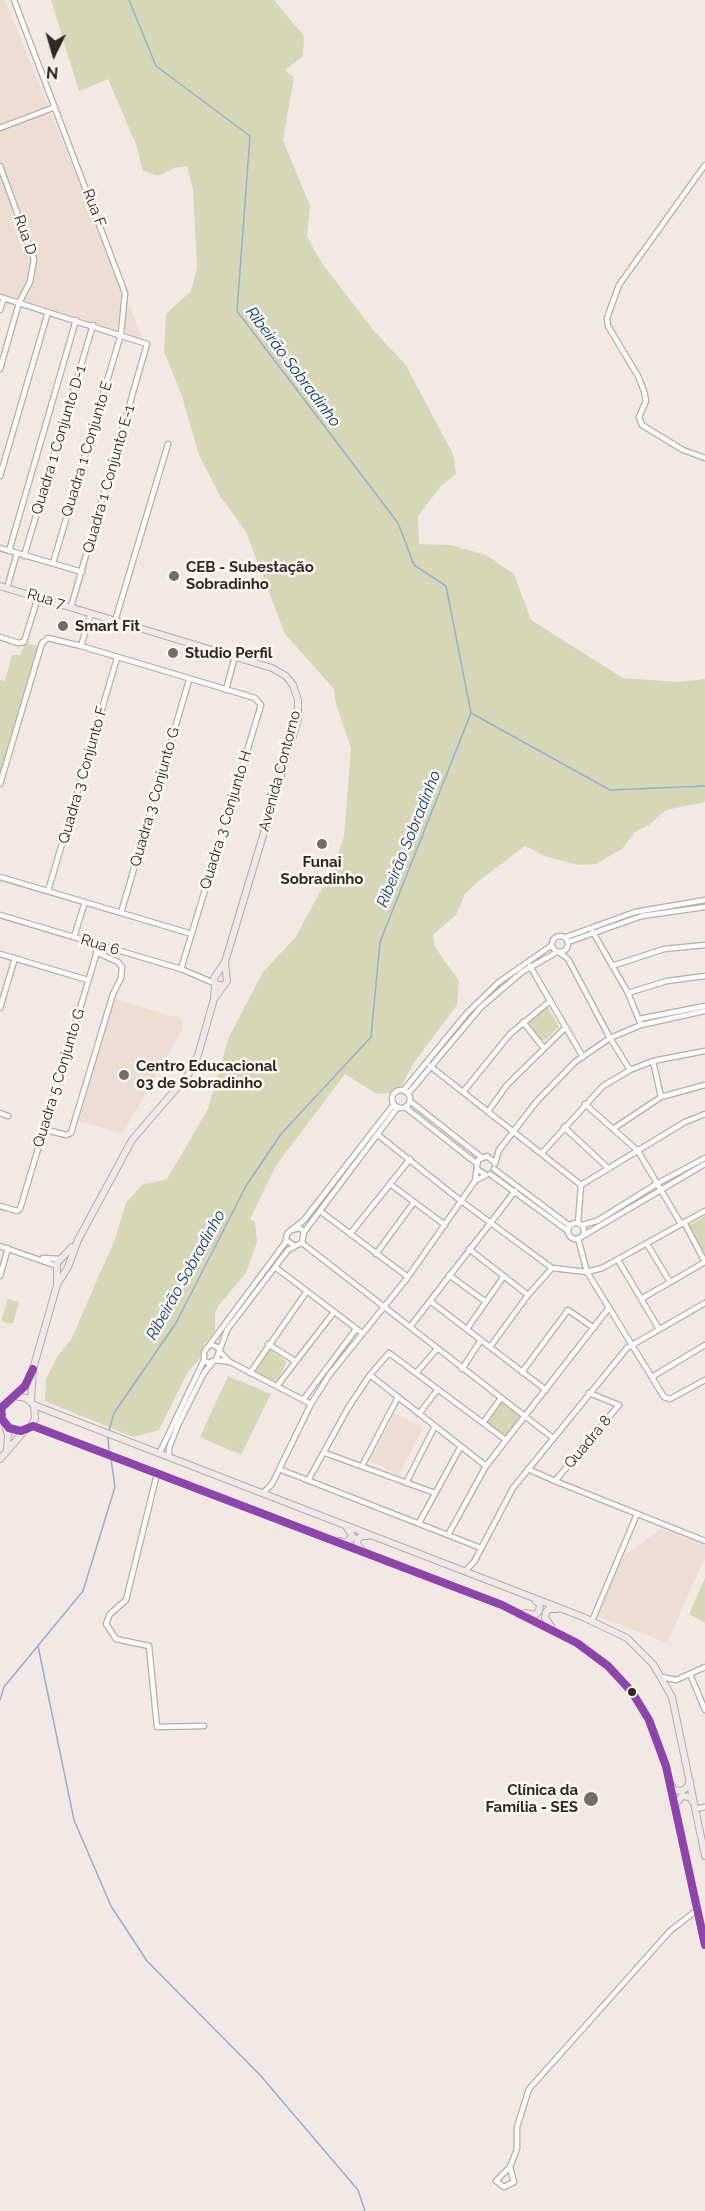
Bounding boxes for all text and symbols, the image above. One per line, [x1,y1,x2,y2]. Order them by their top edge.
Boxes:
north arrow [24,24,84,84]
text: N [45,62,59,82]
street label: Rua F [79,186,109,230]
street label: Rua D [10,213,40,257]
water label: Ribeirão Sobradinho [241,303,345,431]
street label: Quadra 1 Conjunto D-1 [28,363,90,517]
street label: Quadra 1 Conjunto E [58,379,116,519]
street label: Quadra 1 Conjunto E-1 [79,403,139,555]
place label: CEB - Subestação Sobradinho [186,558,314,593]
marker: CEB - Subestação Sobradinho [167,569,181,583]
street label: Rua 7 [25,585,67,613]
place label: Smart Fit [75,617,140,635]
marker: Smart Fit [56,619,70,633]
place label: Studio Perfil [185,644,272,662]
marker: Studio Perfil [166,646,180,660]
street label: Quadra 3 Conjunto F [55,704,111,846]
street label: Avenida Contorno [255,709,305,833]
street label: Quadra 3 Conjunto G [127,725,183,869]
street label: Quadra 3 Conjunto H [196,748,256,892]
water label: Ribeirão Sobradinho [373,768,445,910]
marker: Funai Sobradinho [315,837,329,851]
place label: Funai Sobradinho [281,853,363,888]
street label: Rua 6 [78,931,122,959]
street label: Quadra 5 Conjunto G [29,1006,89,1150]
place label: Centro Educacional 03 de Sobradinho [136,1057,277,1092]
marker: Centro Educacional 03 de Sobradinho [117,1068,131,1082]
water label: Ribeirão Sobradinho [142,1207,230,1343]
street label: Quadra 8 [561,1412,615,1472]
unlabelled marker [626,1686,638,1698]
place label: Clínica da Família - SES [486,1781,578,1816]
marker: Clínica da Família - SES [582,1790,600,1808]

